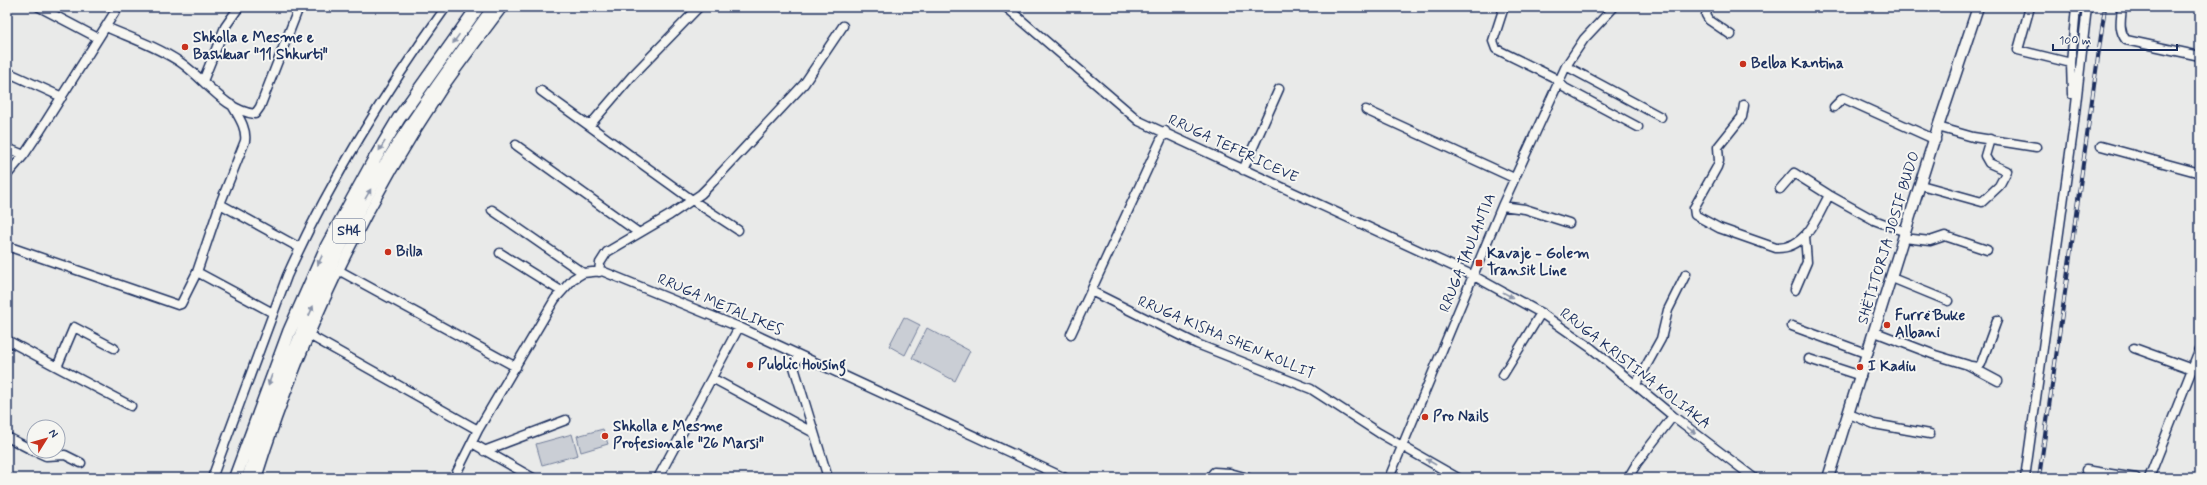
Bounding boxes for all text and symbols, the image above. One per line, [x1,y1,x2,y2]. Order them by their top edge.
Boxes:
scale bar [2053,26,2177,52]
place label: Shkolla e Mesme e Bashkuar "11 Shkurti" [193,28,328,65]
one-way arrow [451,33,460,44]
text: 100 m [2059,33,2091,49]
marker: Shkolla e Mesme e Bashkuar "11 Shkurti" [180,42,190,52]
place label: Belba Kantina [1751,54,1844,74]
marker: Belba Kantina [1738,59,1748,69]
street label: RRUGA TEFERICEVE [1165,110,1302,188]
one-way arrow [378,141,386,151]
street label: SHËTITORJA JOSIF BUDO [1853,149,1925,327]
one-way arrow [365,188,372,200]
street label: RRUGA TAULANTIA [1435,190,1501,316]
road number: SH4 [333,219,365,243]
place label: Billa [396,242,423,262]
place label: Kavaje - Golem Transit Line [1487,244,1589,281]
marker: Billa [383,247,393,257]
one-way arrow [317,255,323,266]
marker: Kavaje - Golem Transit Line [1474,258,1484,268]
street label: RRUGA METALIKES [654,269,786,341]
street label: RRUGA KISHA SHEN KOLLIT [1134,292,1318,385]
one-way arrow [1502,292,1514,299]
street label: RRUGA KRISTINA KOLIAKA [1555,304,1715,434]
one-way arrow [308,305,314,316]
place label: Furrë Buke Albani [1895,306,1965,343]
marker: Furrë Buke Albani [1882,320,1892,330]
place label: Public Housing [758,355,846,377]
place label: I Kadiu [1868,357,1916,377]
marker: Public Housing [745,360,755,370]
marker: I Kadiu [1855,362,1865,372]
one-way arrow [267,375,273,387]
place label: Pro Nails [1433,407,1489,427]
marker: Pro Nails [1420,412,1430,422]
place label: Shkolla e Mesme Profesionale "26 Marsi" [613,417,764,454]
north arrow [26,419,66,459]
text: N [45,426,61,441]
one-way arrow [1686,426,1697,434]
marker: Shkolla e Mesme Profesionale "26 Marsi" [600,431,610,441]
one-way arrow [1425,459,1437,466]

